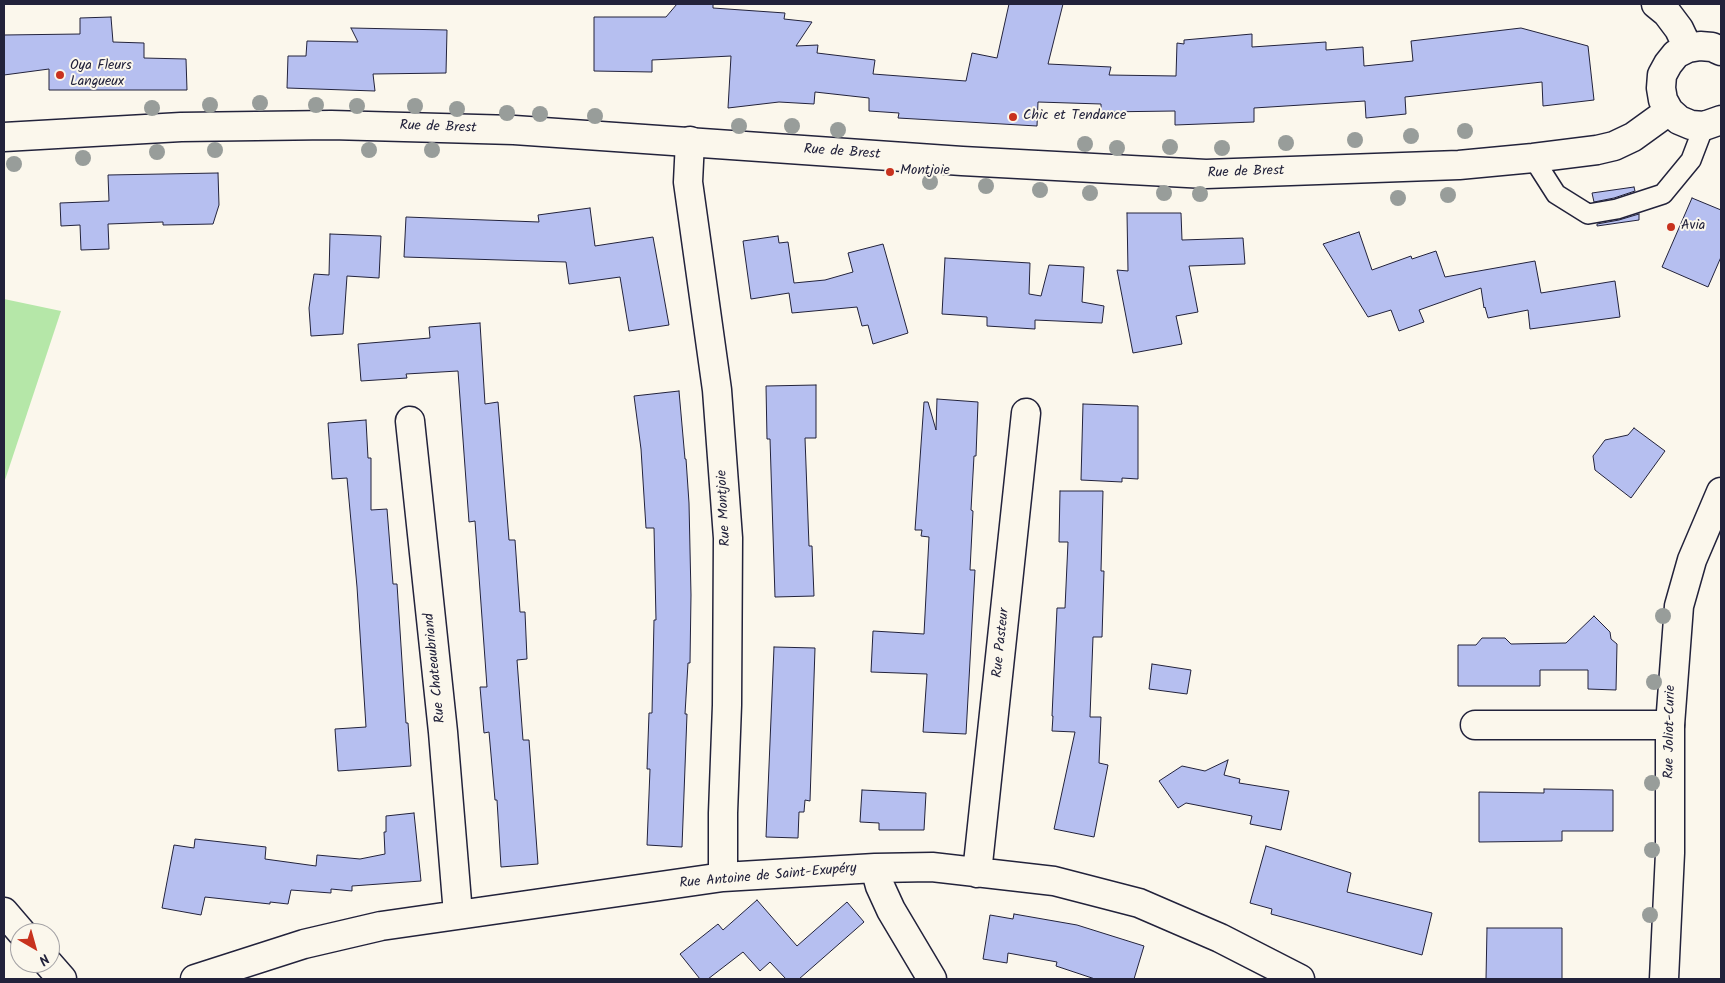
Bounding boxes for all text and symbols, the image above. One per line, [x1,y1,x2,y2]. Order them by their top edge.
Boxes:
place label: Oya Fleurs Langueux [70,59,132,92]
marker: Oya Fleurs Langueux [54,69,66,81]
place label: Chic et Tendance [1023,109,1126,125]
marker: Chic et Tendance [1007,111,1019,123]
street label: Rue de Brest [399,118,477,138]
street label: Rue de Brest [803,142,881,164]
street label: Rue de Brest [1207,163,1285,183]
place label: Montjoie [900,164,950,180]
marker: Montjoie [884,166,896,178]
place label: Avia [1681,219,1705,235]
marker: Avia [1665,221,1677,233]
street label: Rue Montjoie [715,469,735,547]
street label: Rue Pasteur [990,607,1014,679]
street label: Rue Chateaubriand [422,612,450,724]
street label: Rue Joliot-Curie [1662,685,1680,779]
street label: Rue Antoine de Saint-Exupéry [679,861,857,893]
north arrow [10,923,60,973]
text: N [33,948,54,970]

